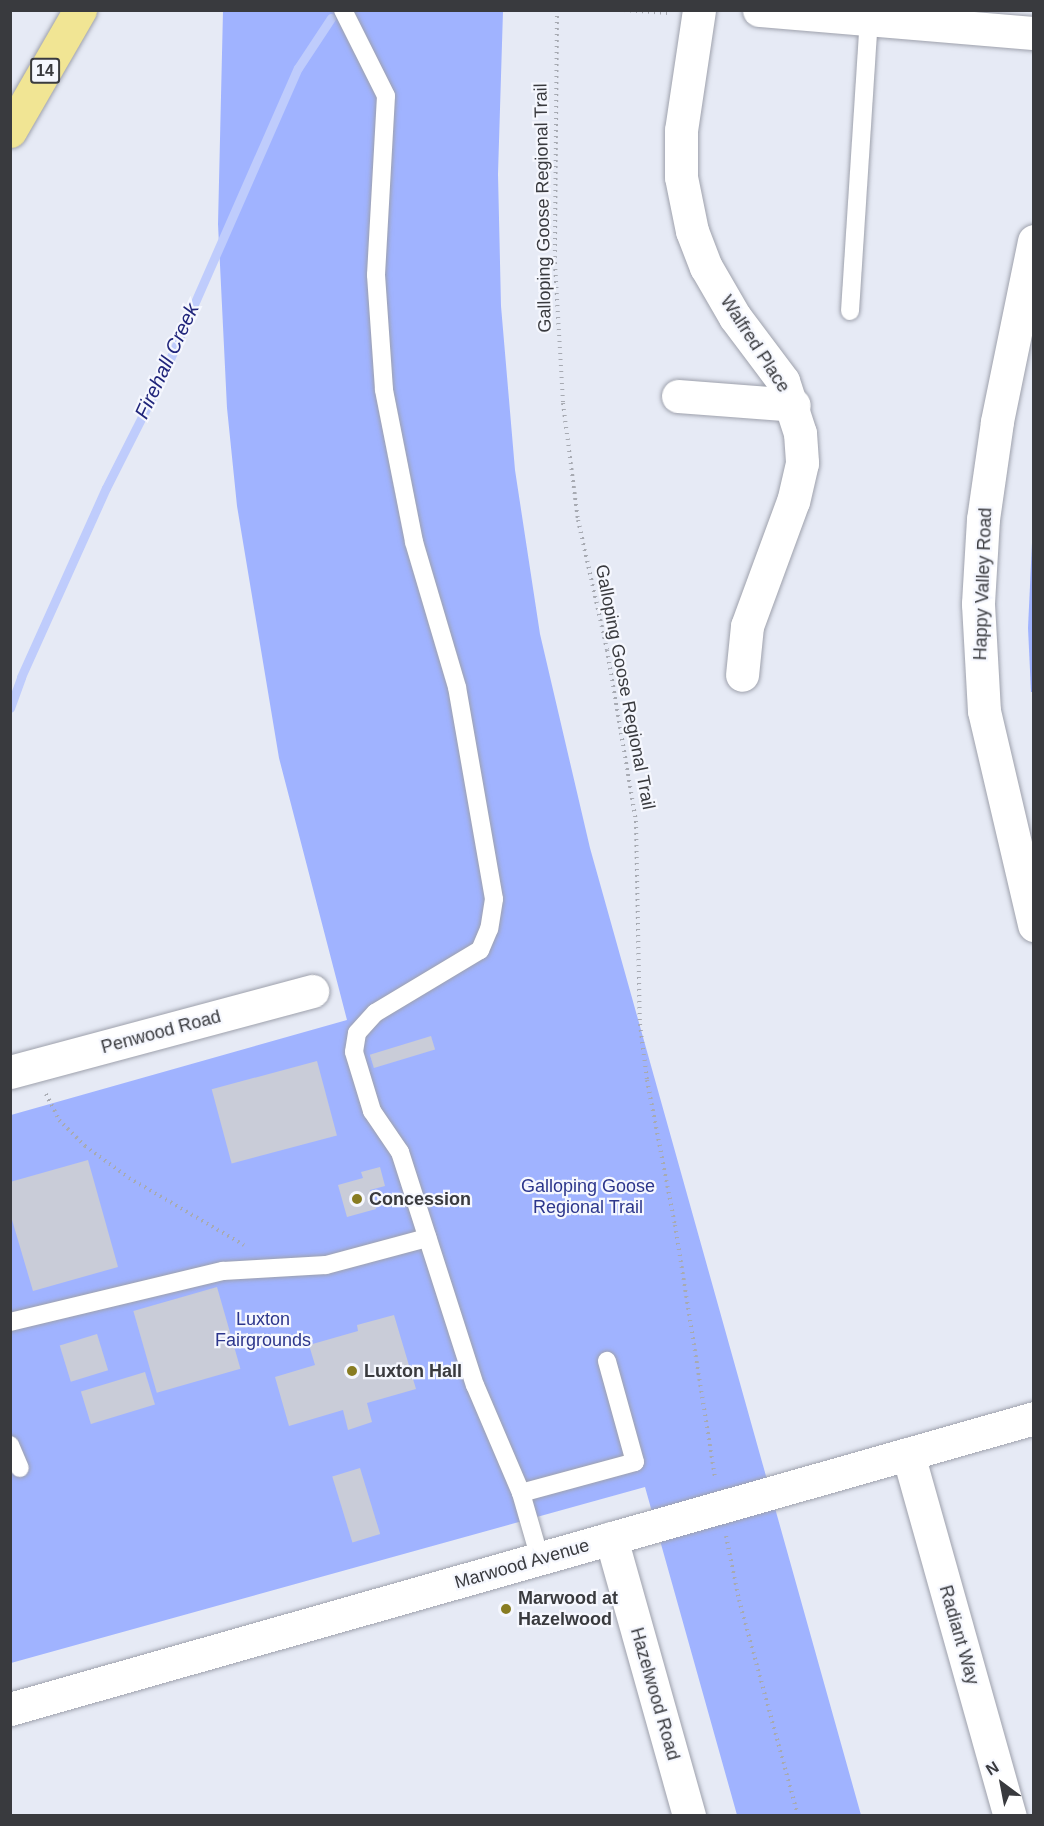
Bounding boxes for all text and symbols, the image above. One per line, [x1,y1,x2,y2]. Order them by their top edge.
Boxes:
road number: 14 [30,58,60,84]
street label: Galloping Goose Regional Trail [530,83,556,333]
street label: Walfred Place [716,291,794,397]
water label: Firehall Creek [130,300,204,422]
street label: Happy Valley Road [970,507,996,661]
street label: Galloping Goose Regional Trail [591,562,659,812]
street label: Penwood Road [99,1006,223,1058]
park label: Galloping Goose Regional Trail [521,1176,655,1218]
place label: Concession [369,1188,471,1210]
marker: Concession [350,1192,364,1206]
park label: Luxton Fairgrounds [215,1309,311,1352]
place label: Luxton Hall [364,1360,462,1382]
marker: Luxton Hall [345,1364,359,1378]
street label: Marwood Avenue [452,1534,592,1594]
street label: Radiant Way [935,1583,983,1687]
place label: Marwood at Hazelwood [518,1588,618,1630]
marker: Marwood at Hazelwood [499,1602,513,1616]
street label: Hazelwood Road [626,1625,684,1763]
north arrow [972,1754,1032,1814]
text: N [983,1758,1002,1779]

